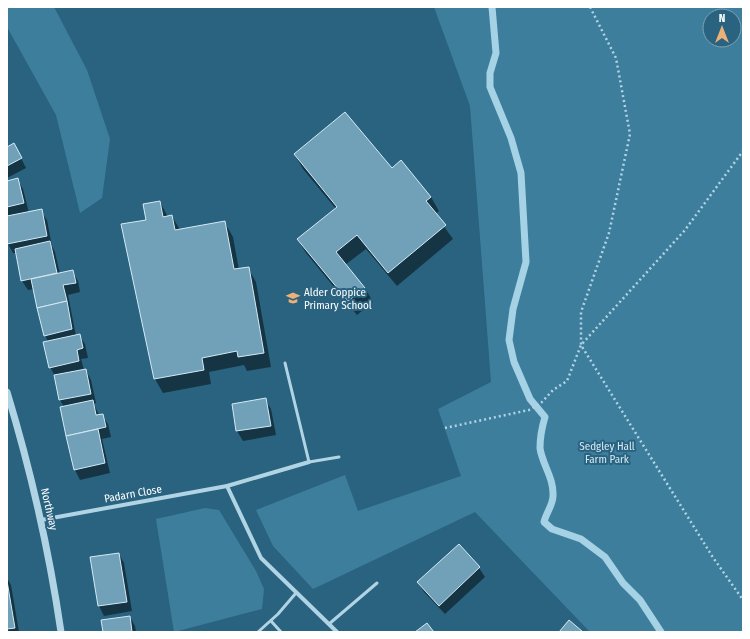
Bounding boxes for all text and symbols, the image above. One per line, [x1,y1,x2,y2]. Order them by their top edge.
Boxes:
north arrow [702,8,742,48]
text: N [719,12,725,25]
place label: Alder Coppice Primary School [304,286,372,312]
school or university icon: Alder Coppice Primary School [285,290,301,306]
park label: Sedgley Hall Farm Park [579,440,635,466]
street label: Padarn Close [103,483,163,505]
street label: Northway [38,487,60,531]

